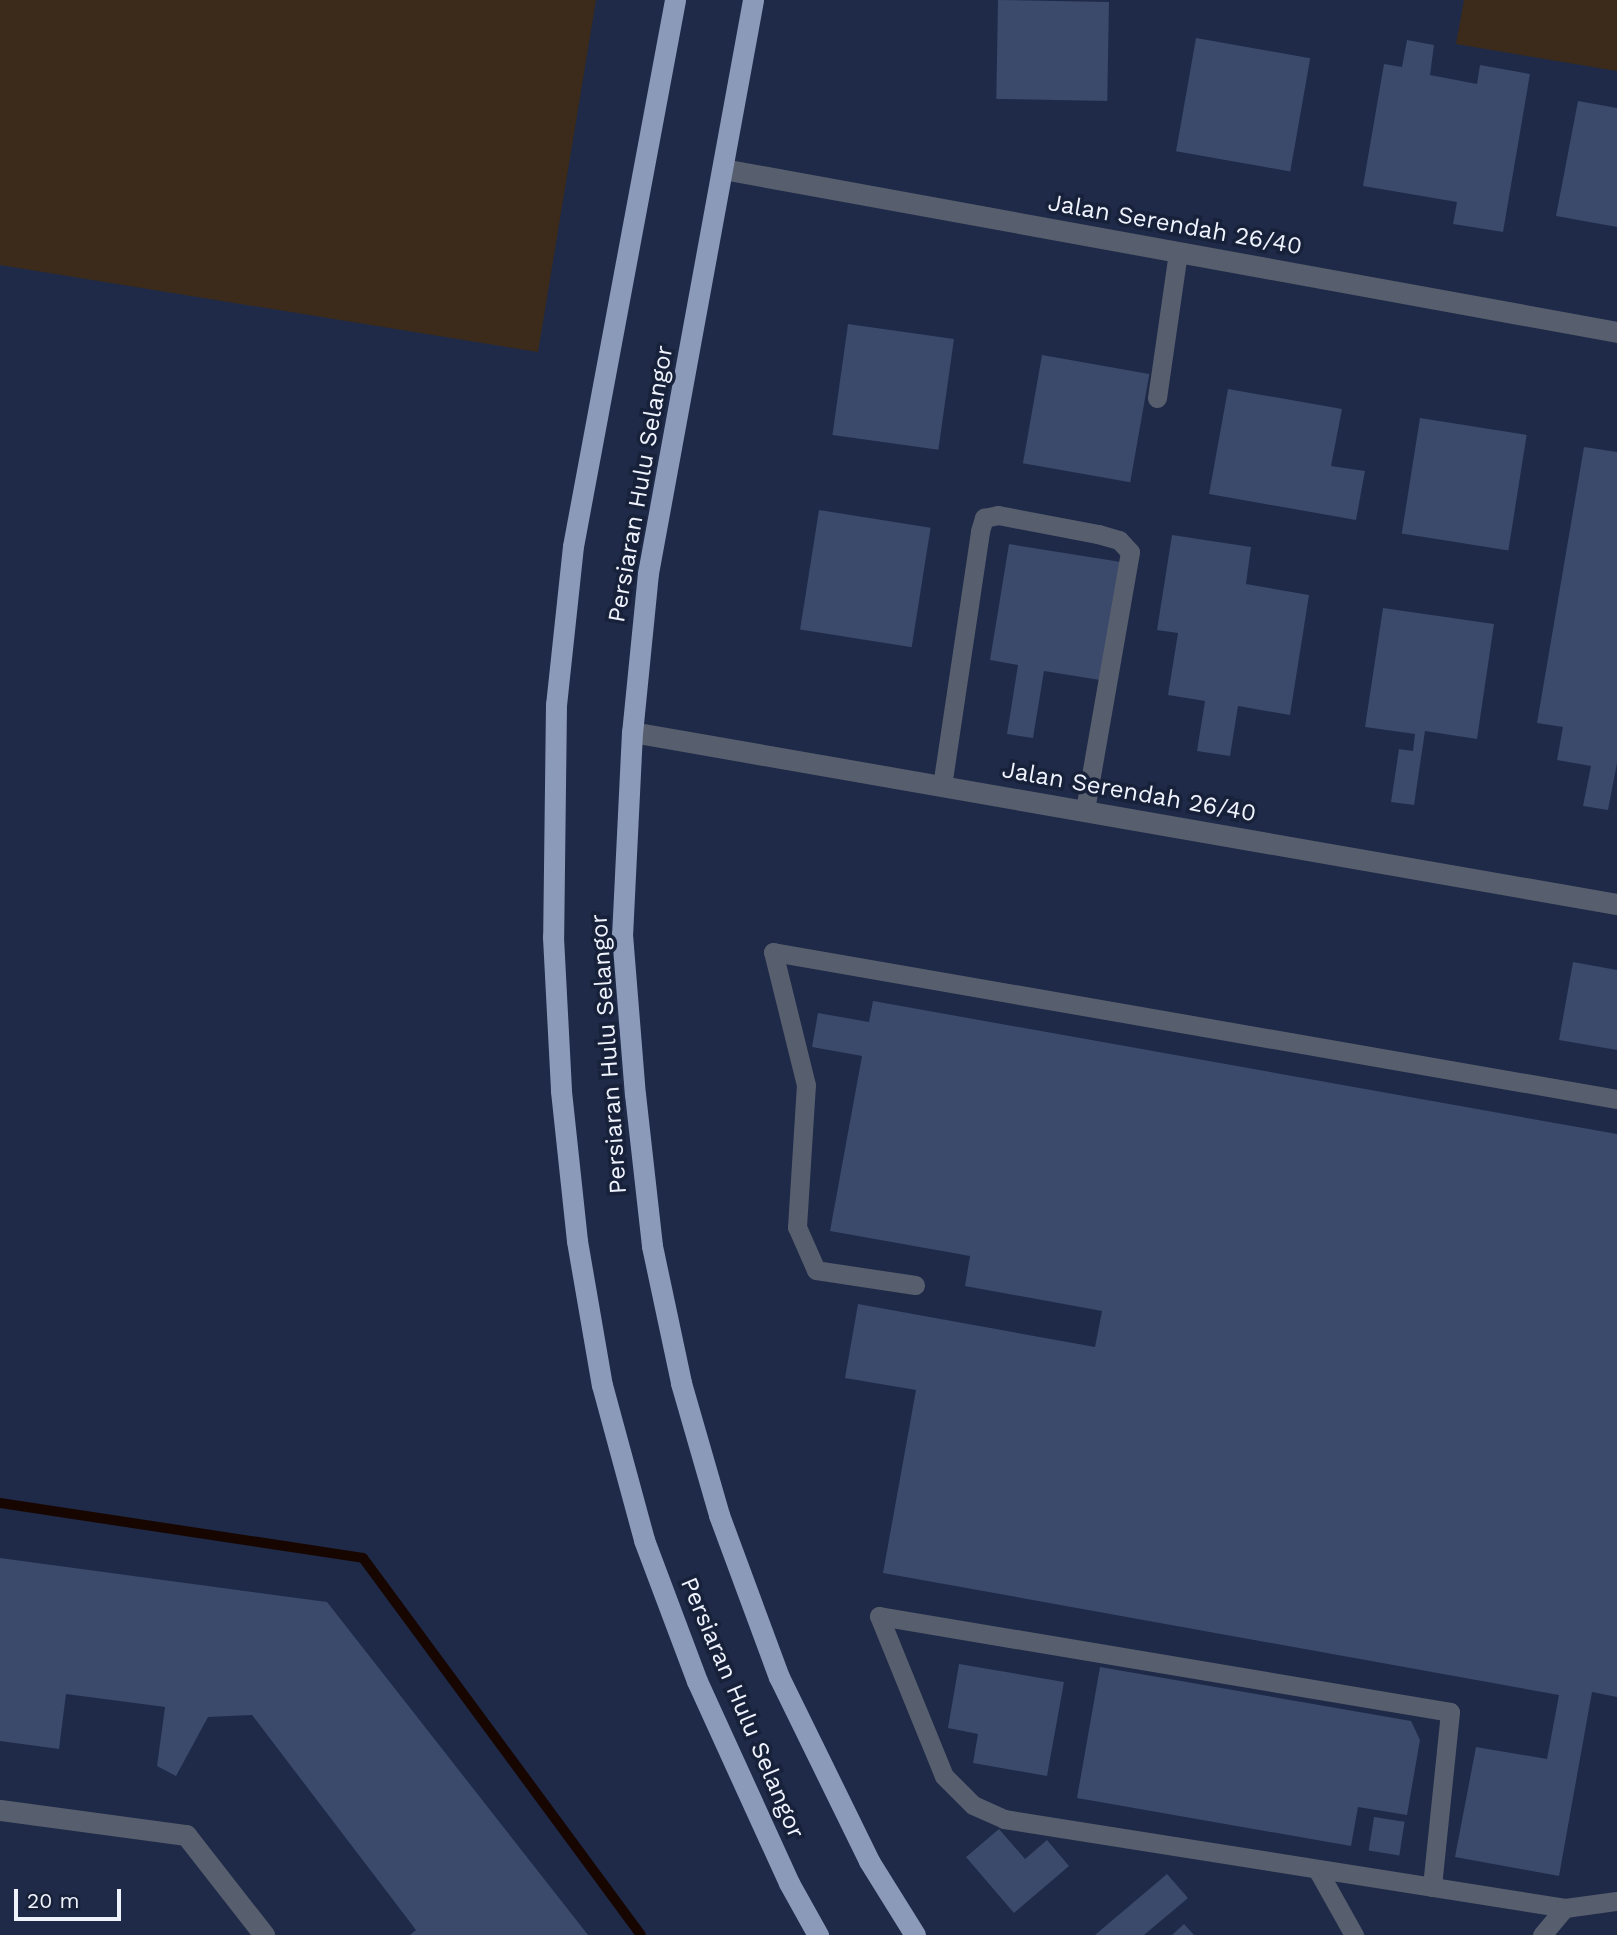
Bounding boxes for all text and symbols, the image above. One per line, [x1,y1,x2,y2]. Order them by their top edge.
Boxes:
street label: Jalan Serendah 26/40 [1046,188,1304,262]
street label: Persiaran Hulu Selangor [602,343,680,625]
street label: Jalan Serendah 26/40 [1000,755,1258,829]
street label: Persiaran Hulu Selangor [585,913,633,1195]
street label: Persiaran Hulu Selangor [674,1573,810,1843]
scale bar [18,1876,124,1920]
text: 20 m [27,1888,79,1913]

